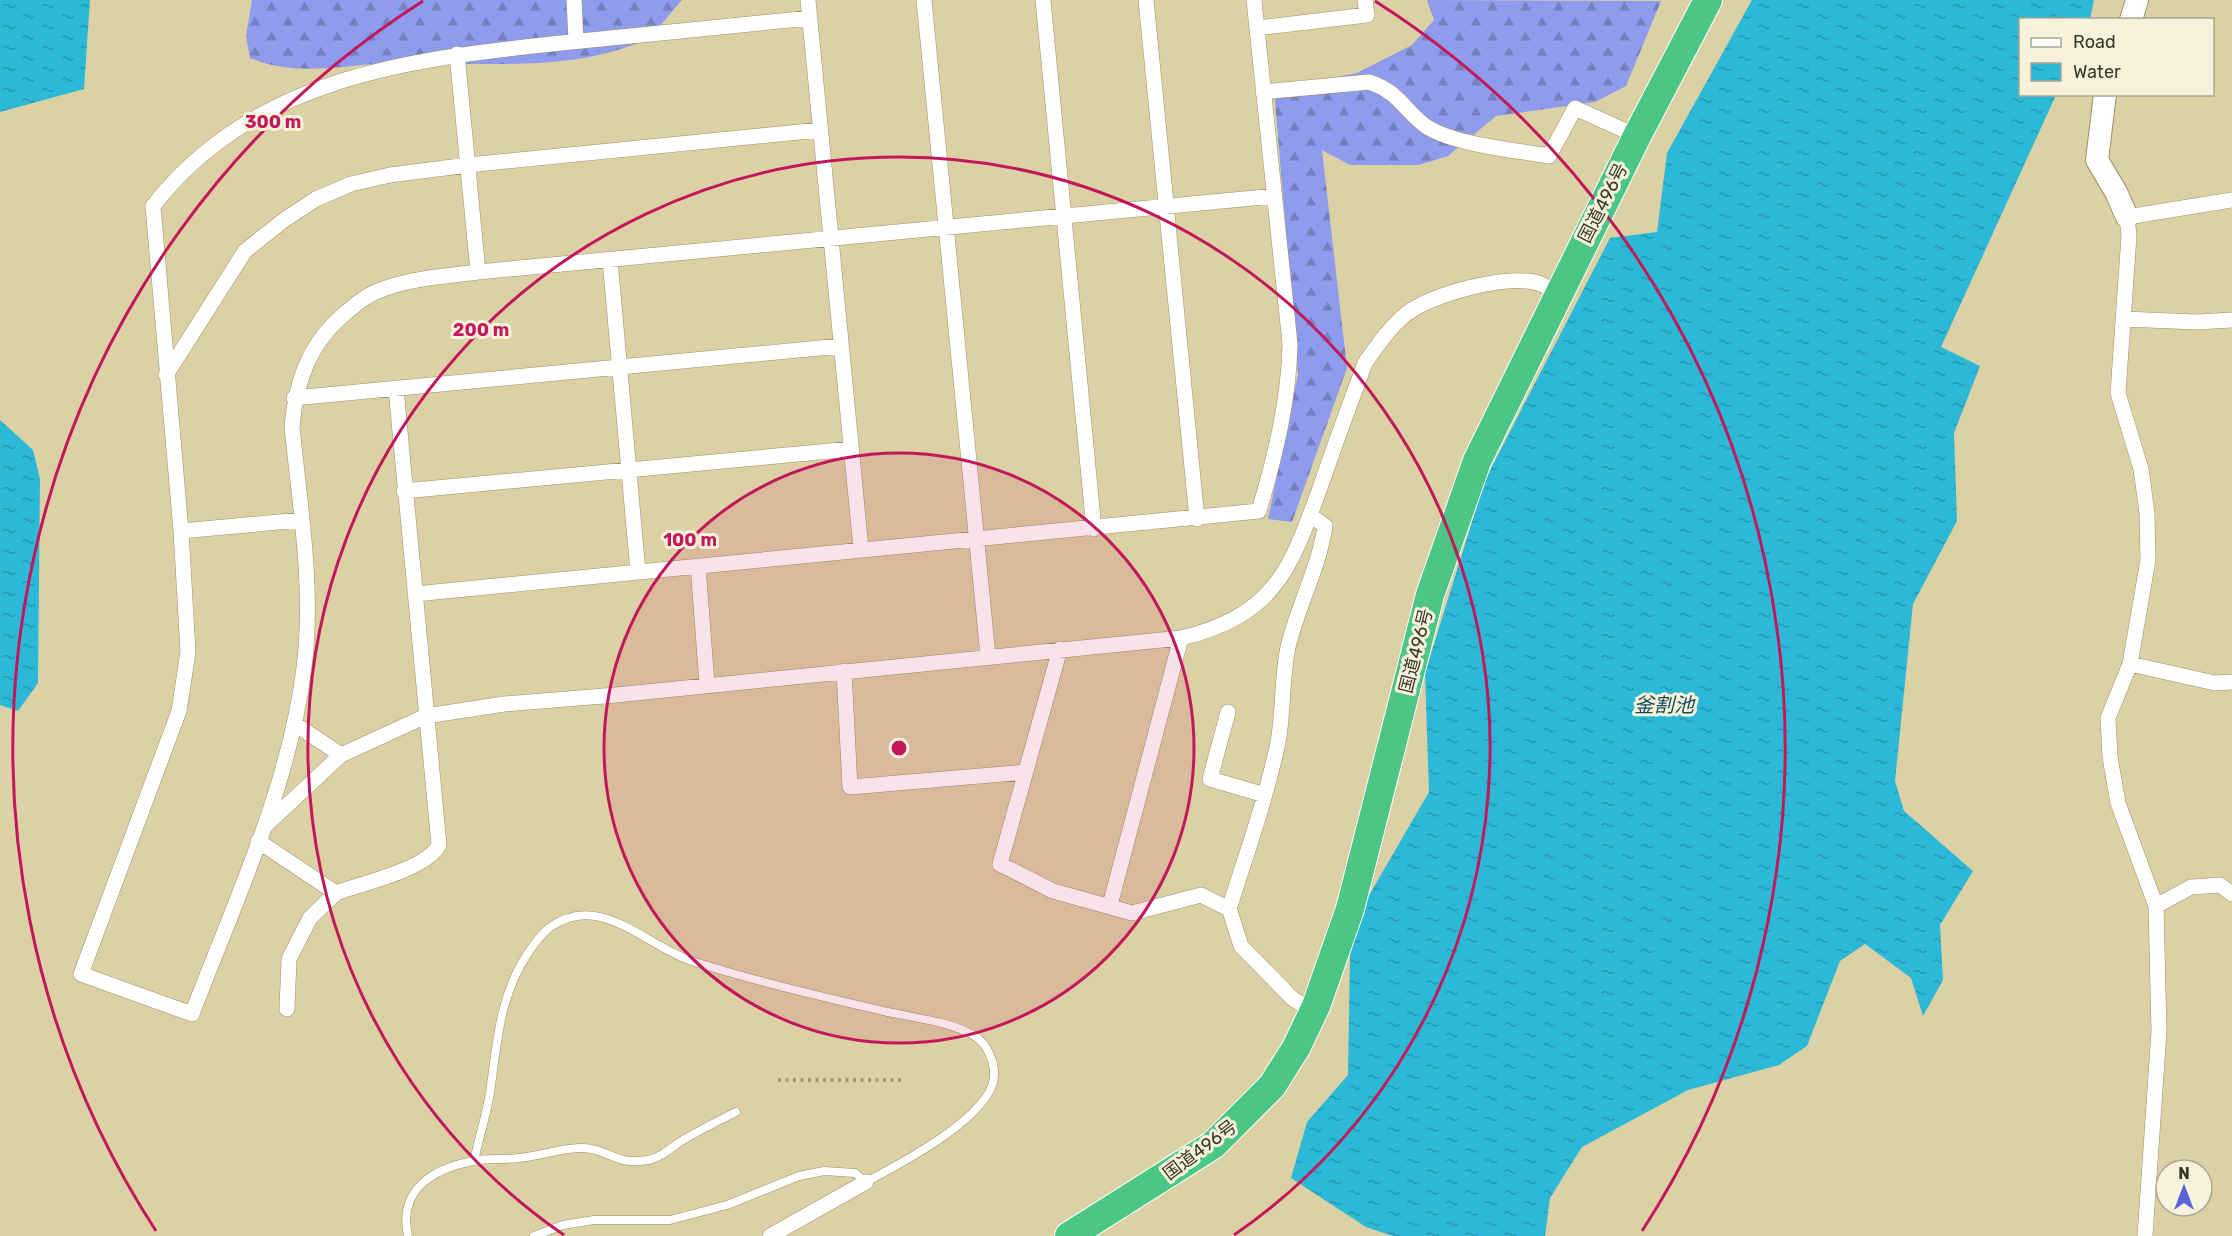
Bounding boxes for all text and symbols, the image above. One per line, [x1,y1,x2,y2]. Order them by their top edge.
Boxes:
legend [2019,18,2214,96]
text: Road [2073,31,2116,53]
text: Water [2073,61,2121,83]
text: 300 m [245,111,301,133]
street label: 国道496号 [1574,160,1632,246]
text: 200 m [453,319,509,341]
text: 100 m [663,529,717,551]
street label: 国道496号 [1395,606,1437,696]
water label: 釜割池 [1634,693,1696,717]
centre of rings [889,738,909,758]
street label: 国道496号 [1159,1115,1241,1185]
north arrow [2154,1158,2214,1218]
text: N [2178,1164,2190,1183]

